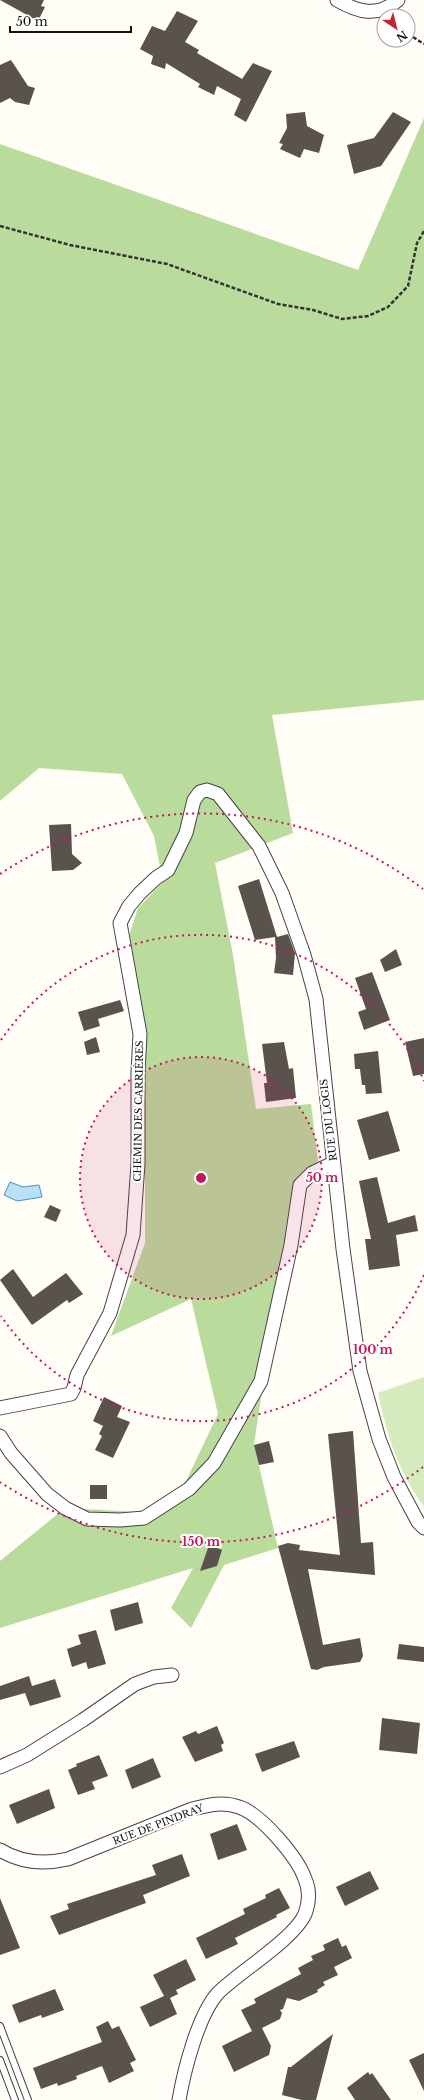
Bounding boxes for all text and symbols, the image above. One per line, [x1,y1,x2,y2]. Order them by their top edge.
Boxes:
scale bar [10,8,131,34]
north arrow [376,8,416,48]
text: 50 m [16,14,48,29]
text: N [393,27,410,45]
street label: CHEMIN DES CARRIÈRES [130,1040,146,1182]
street label: RUE DU LOGIS [317,1078,340,1162]
text: 50 m [306,1170,339,1185]
centre of rings [194,1171,208,1185]
text: 100 m [353,1342,394,1357]
text: 150 m [182,1534,221,1549]
street label: RUE DE PINDRAY [111,1801,206,1848]

